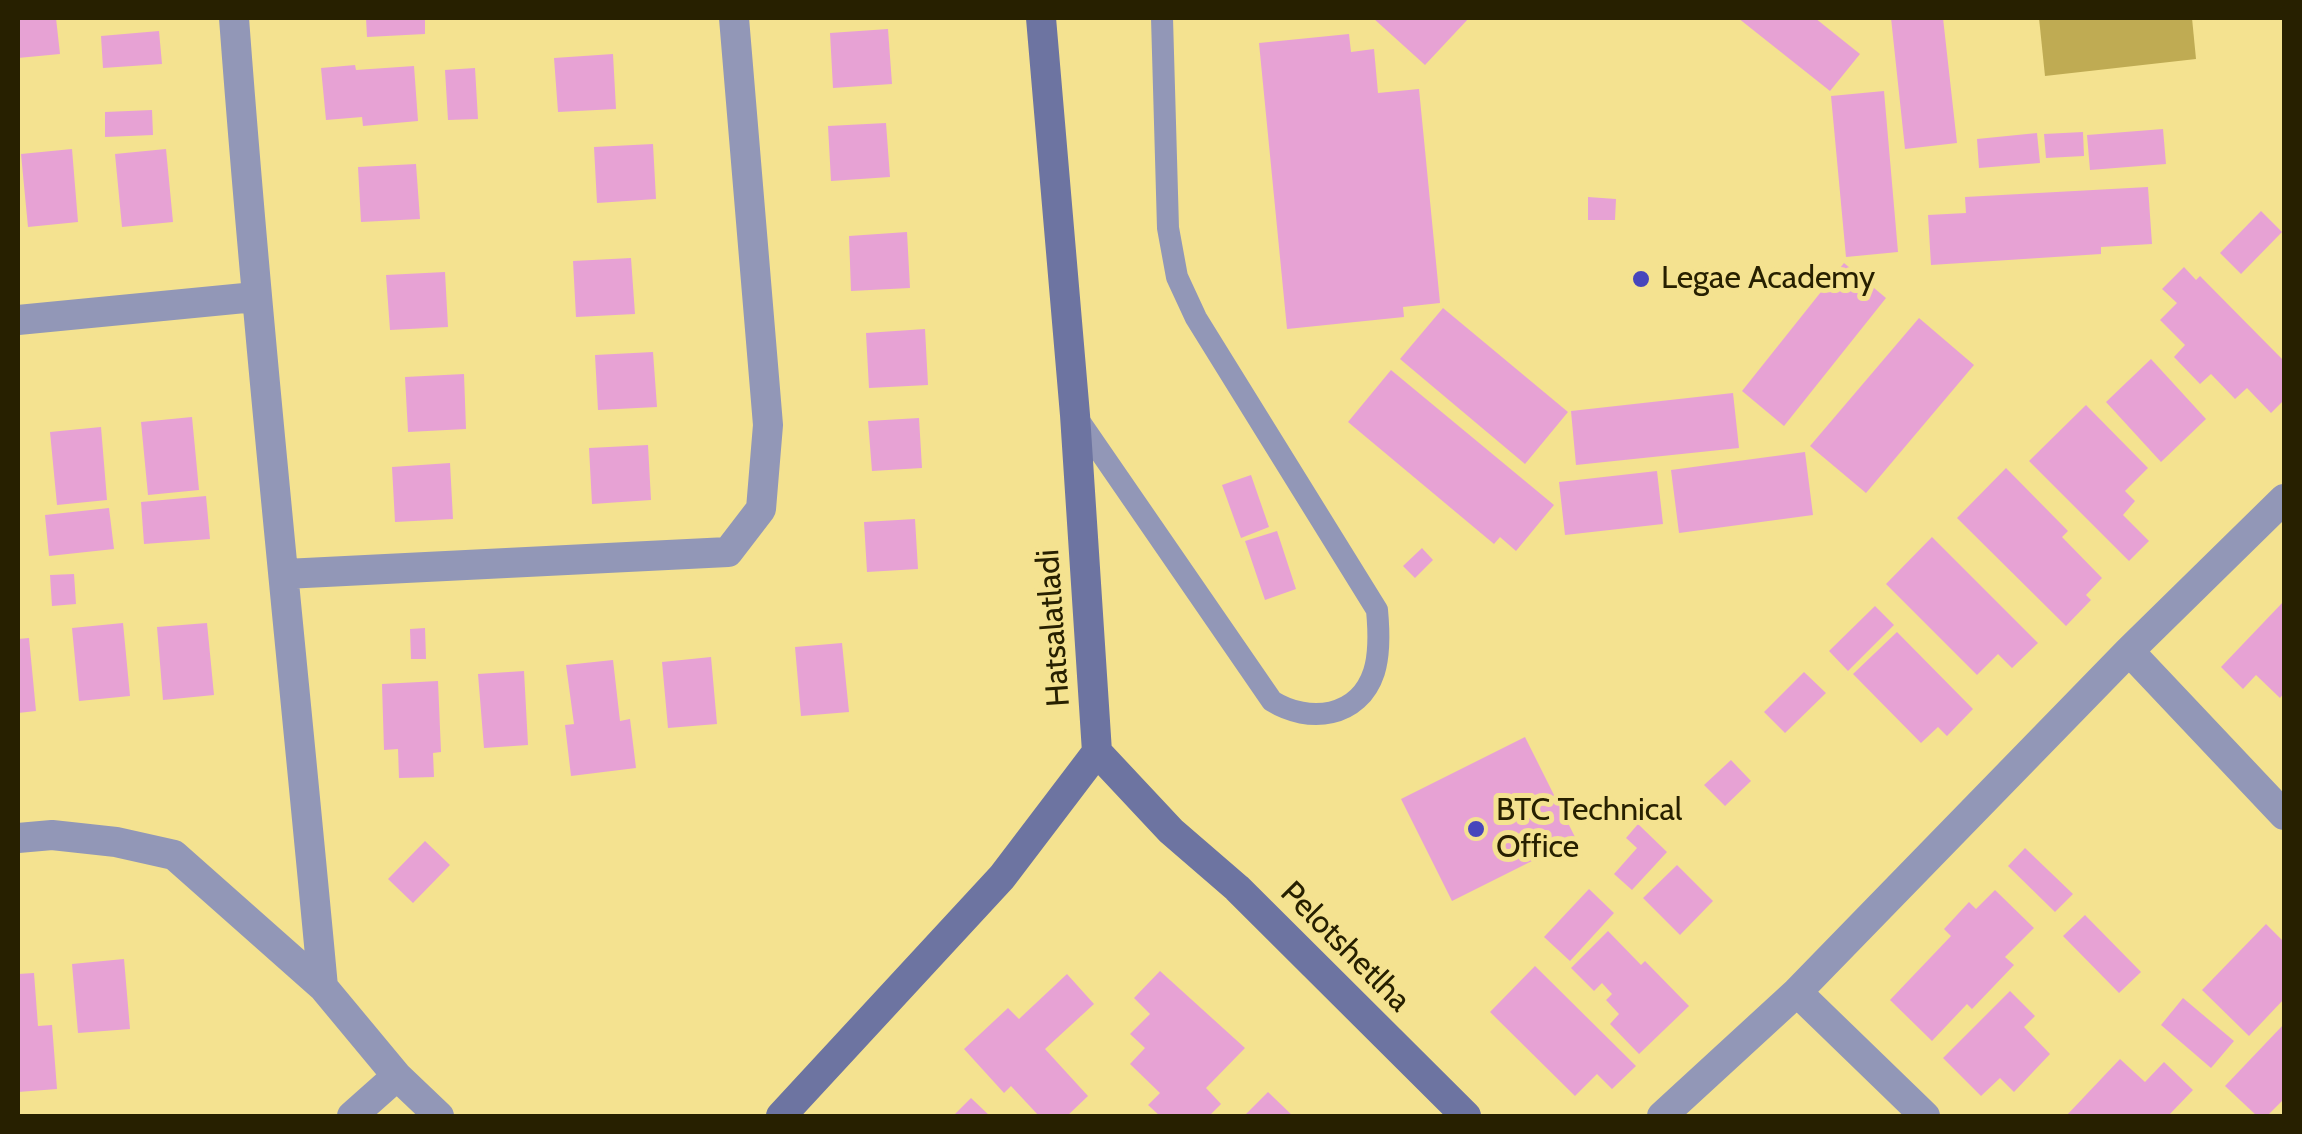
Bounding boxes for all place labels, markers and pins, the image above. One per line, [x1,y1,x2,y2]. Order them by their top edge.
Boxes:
place label: Legae Academy [1661,260,1875,298]
marker: Legae Academy [1630,268,1652,290]
place label: BTC Technical Office [1496,792,1682,867]
marker: BTC Technical Office [1465,818,1487,840]

